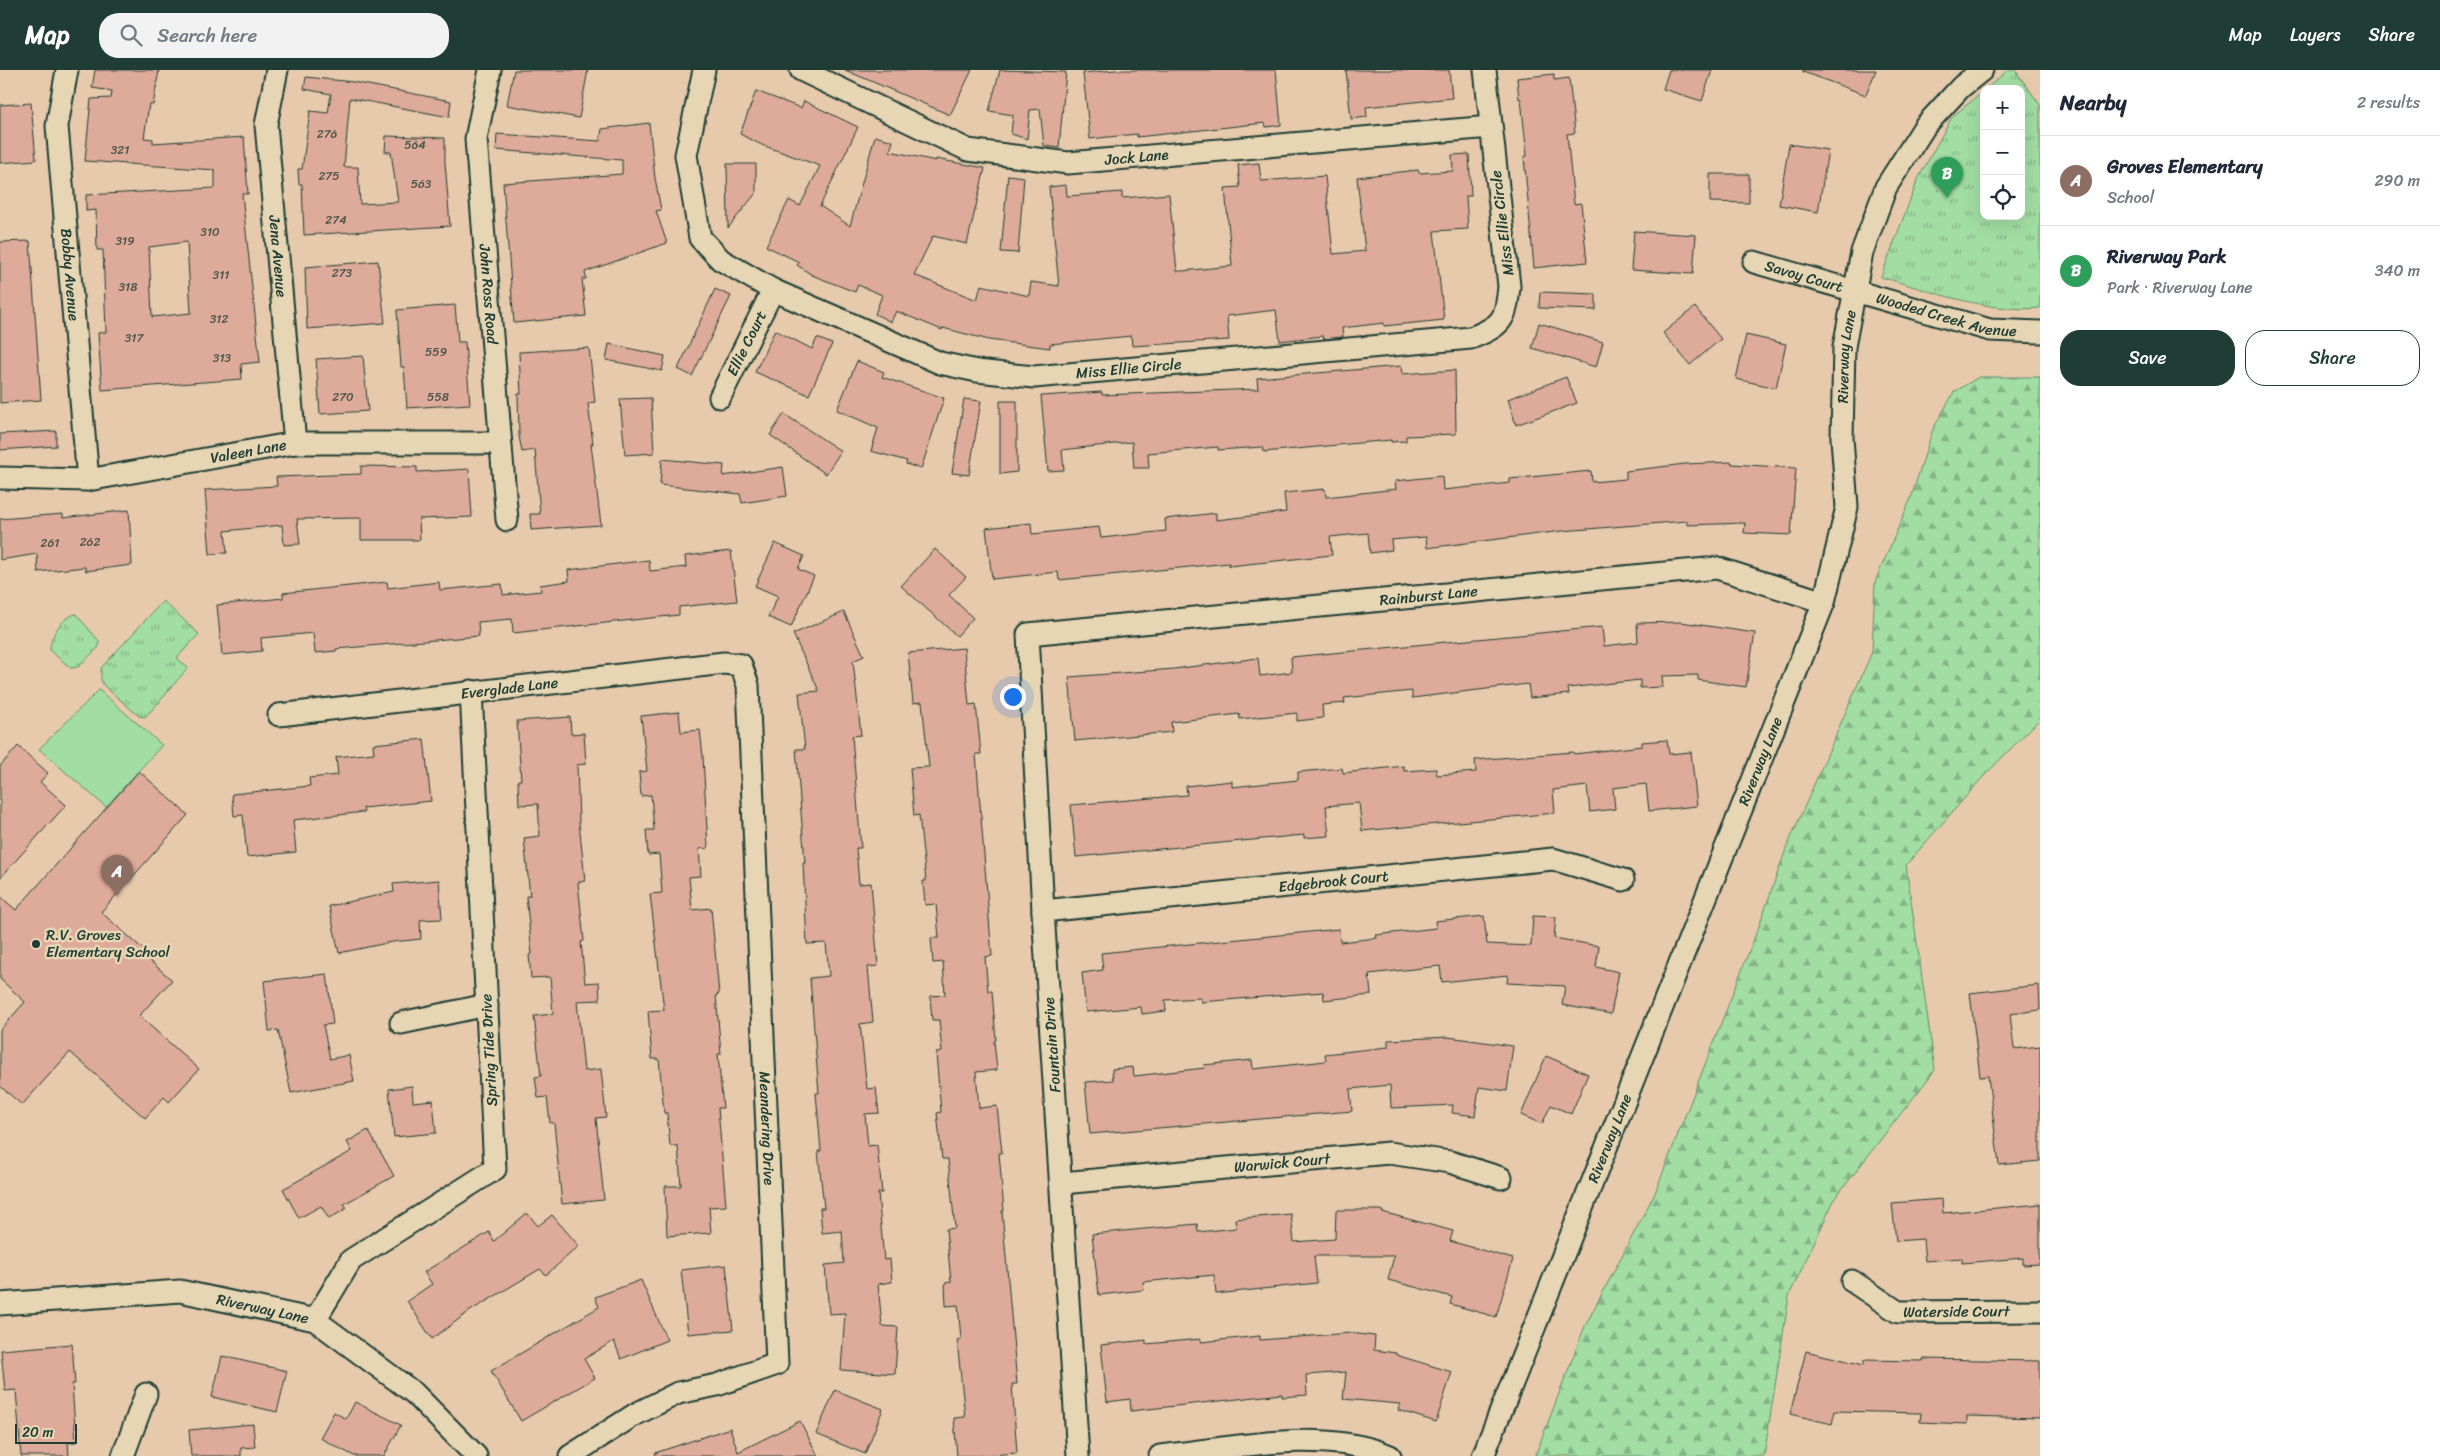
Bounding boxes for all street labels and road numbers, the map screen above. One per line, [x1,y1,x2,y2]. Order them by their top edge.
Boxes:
street label: Jock Lane [1103,141,1170,173]
street label: Miss Ellie Circle [1483,169,1521,277]
street label: Jena Avenue [261,213,295,299]
street label: Bobby Avenue [53,227,87,322]
street label: John Ross Road [472,242,506,346]
street label: Savoy Court [1762,253,1847,300]
street label: Wooded Creek Avenue [1873,285,2017,344]
street label: Ellie Court [719,306,774,380]
street label: Riverway Lane [1830,307,1864,404]
street label: Miss Ellie Circle [1075,351,1183,386]
street label: Valeen Lane [208,432,289,471]
street label: Rainburst Lane [1378,578,1479,613]
street label: Everglade Lane [459,669,560,707]
street label: Riverway Lane [1731,713,1790,810]
street label: Edgebrook Court [1277,863,1390,900]
street label: Spring Tide Drive [473,993,505,1107]
street label: Fountain Drive [1036,996,1068,1094]
street label: Meandering Drive [752,1071,782,1186]
street label: Riverway Lane [1580,1090,1639,1187]
street label: Warwick Court [1233,1145,1332,1180]
street label: Riverway Lane [214,1286,312,1331]
street label: Waterside Court [1903,1298,2011,1325]

